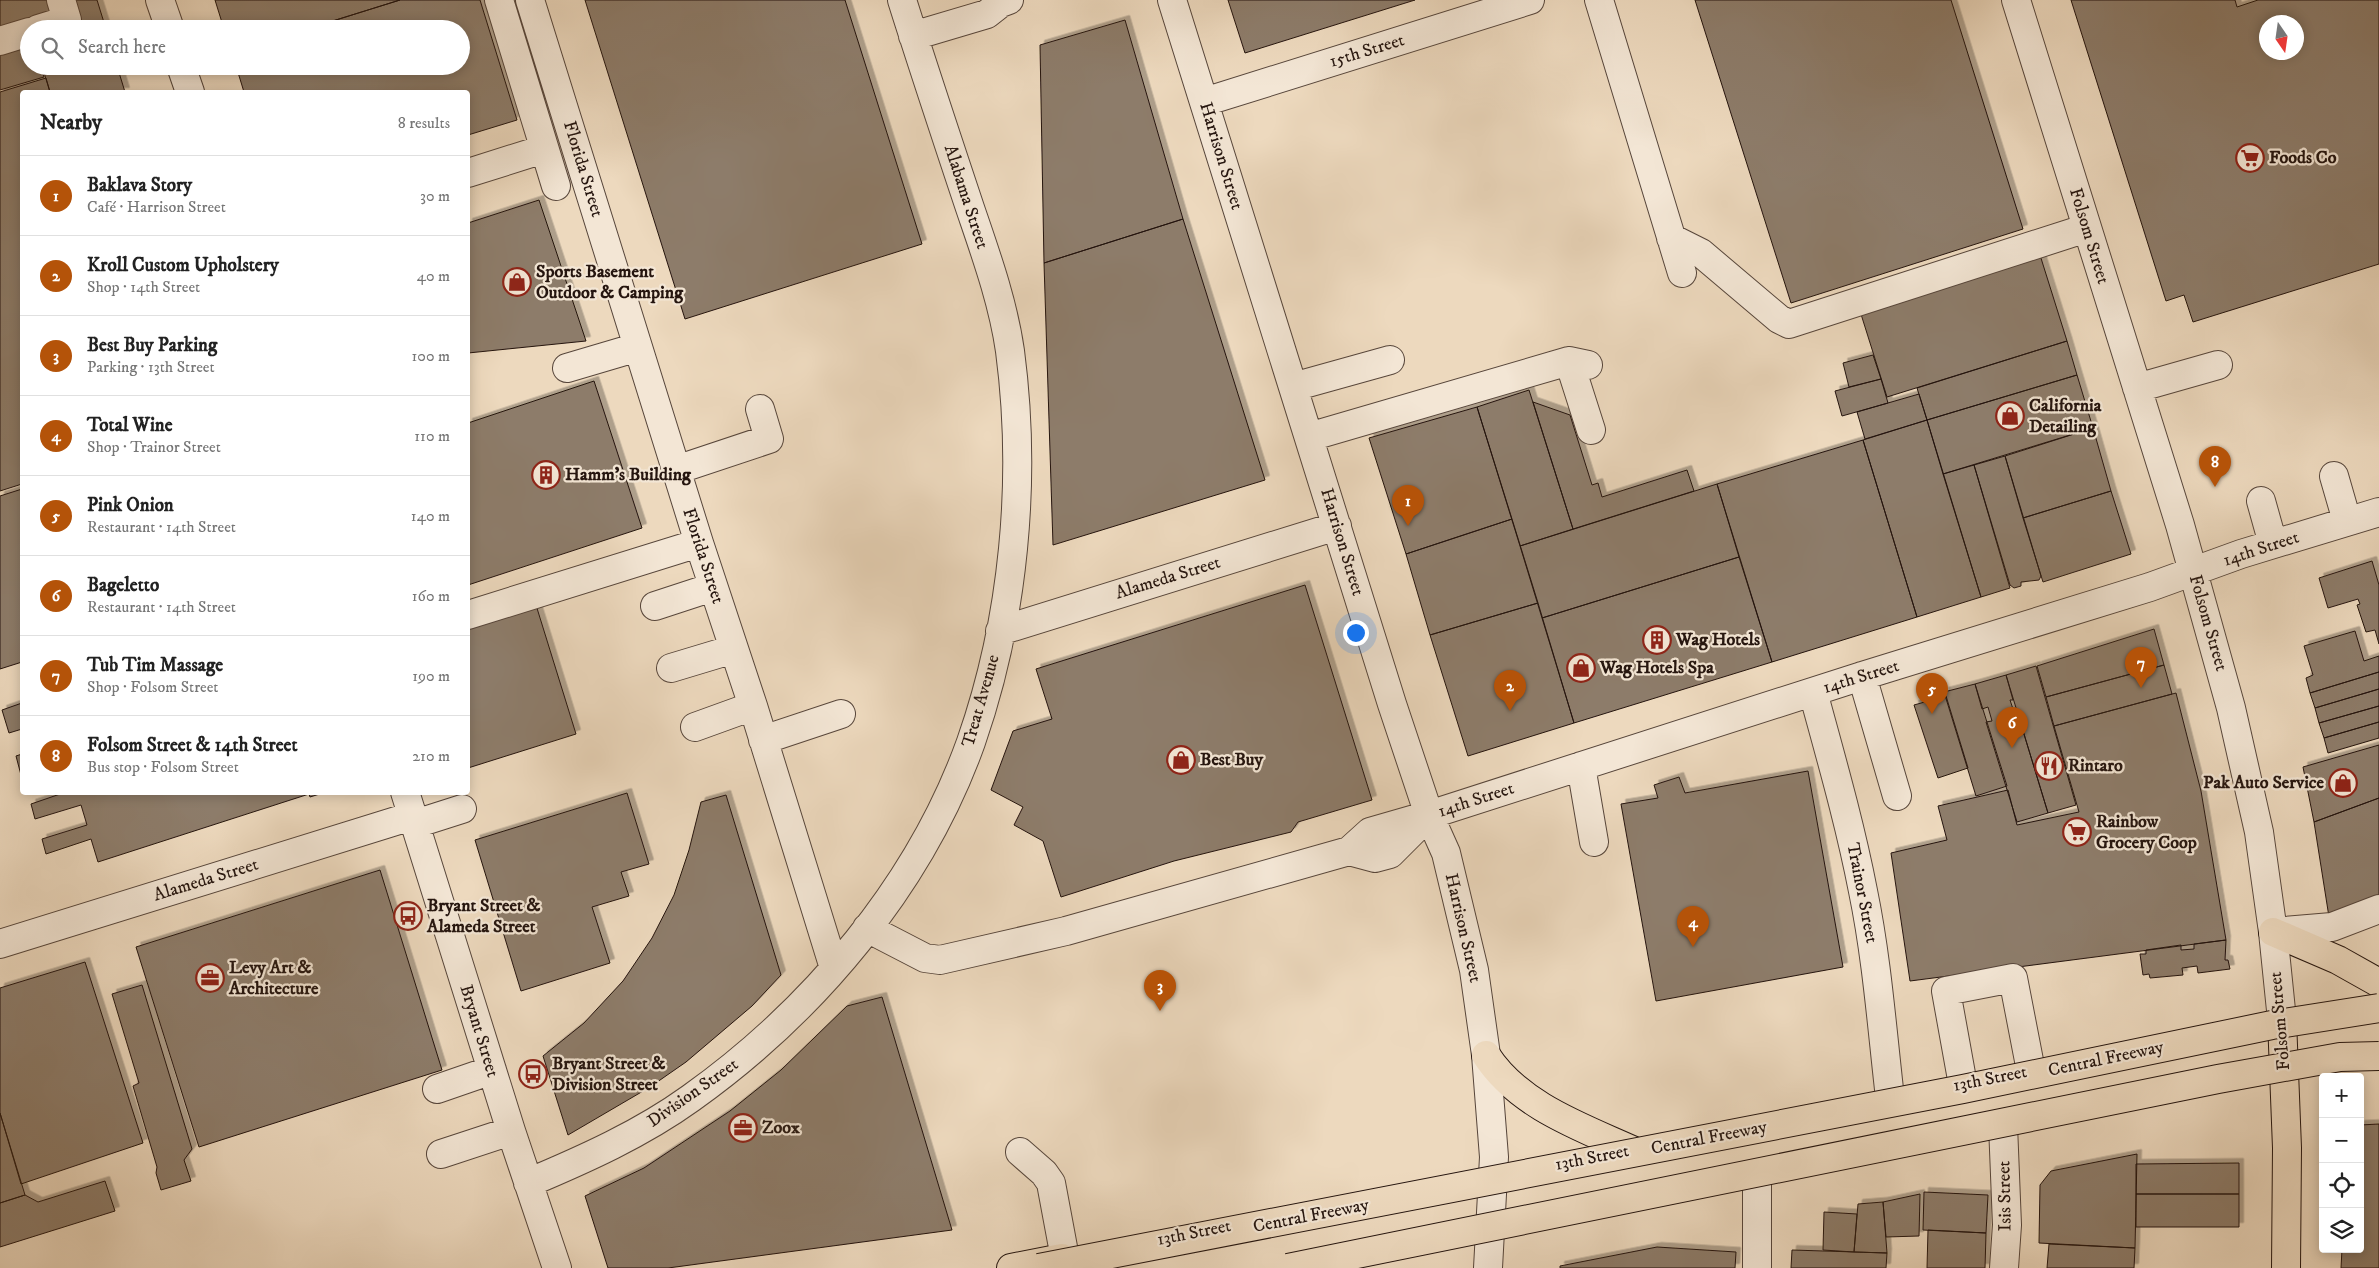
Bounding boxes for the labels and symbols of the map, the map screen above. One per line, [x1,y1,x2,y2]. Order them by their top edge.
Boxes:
north arrow [2259,15,2304,60]
street label: 15th Street [1327,29,1407,73]
street label: Harrison Street [1194,100,1248,213]
street label: Florida Street [558,118,608,220]
street label: Alabama Street [939,142,993,252]
supermarket icon: Foods Co [2235,143,2265,173]
place label: Foods Co [2269,147,2337,169]
street label: Folsom Street [2064,185,2114,287]
place label: Sports Basement Outdoor & Camping [536,261,684,304]
shop icon: Sports Basement Outdoor & Camping [502,267,532,297]
place label: California Detailing [2029,395,2102,438]
shop icon: California Detailing [1995,401,2025,431]
pin: 8 [2199,446,2231,487]
building icon: Hamm's Building [531,460,561,490]
place label: Hamm's Building [565,464,692,486]
pin: 1 [1392,485,1424,526]
street label: Harrison Street [1315,486,1369,599]
street label: Florida Street [677,505,729,607]
street label: 14th Street [2220,526,2302,572]
street label: Alameda Street [1113,552,1223,604]
street label: Folsom Street [2184,572,2232,674]
your location [1343,620,1369,646]
building icon: Wag Hotels [1642,625,1672,655]
place label: Wag Hotels [1675,629,1760,651]
pin: 7 [2125,647,2157,688]
street label: Treat Avenue [957,652,1005,750]
shop icon: Wag Hotels Spa [1566,653,1596,683]
street label: 14th Street [1820,655,1902,699]
place label: Wag Hotels Spa [1599,657,1714,679]
pin: 2 [1494,670,1526,711]
pin: 5 [1916,673,1948,714]
pin: 6 [1996,707,2028,748]
shop icon: Best Buy [1166,745,1196,775]
place label: Best Buy [1200,749,1264,771]
restaurant icon: Rintaro [2034,751,2064,781]
place label: Rintaro [2068,755,2123,777]
shop icon: Pak Auto Service [2328,768,2358,798]
place label: Pak Auto Service [2203,772,2325,794]
street label: 14th Street [1435,777,1517,823]
place label: Rainbow Grocery Coop [2096,811,2197,854]
supermarket icon: Rainbow Grocery Coop [2062,817,2092,847]
street label: Trainor Street [1841,841,1883,945]
street label: Alameda Street [151,854,261,906]
street label: Harrison Street [1440,871,1486,985]
place label: Bryant Street & Alameda Street [426,895,541,938]
bus stop icon: Bryant Street & Alameda Street [393,901,423,931]
pin: 4 [1677,906,1709,947]
place label: Levy Art & Architecture [228,957,319,1000]
office icon: Levy Art & Architecture [195,963,225,993]
pin: 3 [1144,970,1176,1011]
street label: Folsom Street [2265,970,2295,1071]
street label: Bryant Street [454,982,504,1080]
street label: Central Freeway [2046,1036,2166,1082]
place label: Bryant Street & Division Street [552,1053,666,1096]
street label: Division Street [643,1053,743,1132]
bus stop icon: Bryant Street & Division Street [518,1059,548,1089]
street label: 13th Street [1951,1061,2029,1097]
office icon: Zoox [728,1113,758,1143]
street label: Central Freeway [1649,1116,1769,1160]
place label: Zoox [762,1117,800,1139]
street label: 13th Street [1553,1140,1631,1176]
street label: Isis Street [1993,1160,2017,1231]
street label: Central Freeway [1251,1194,1371,1238]
street label: 13th Street [1155,1215,1233,1251]

